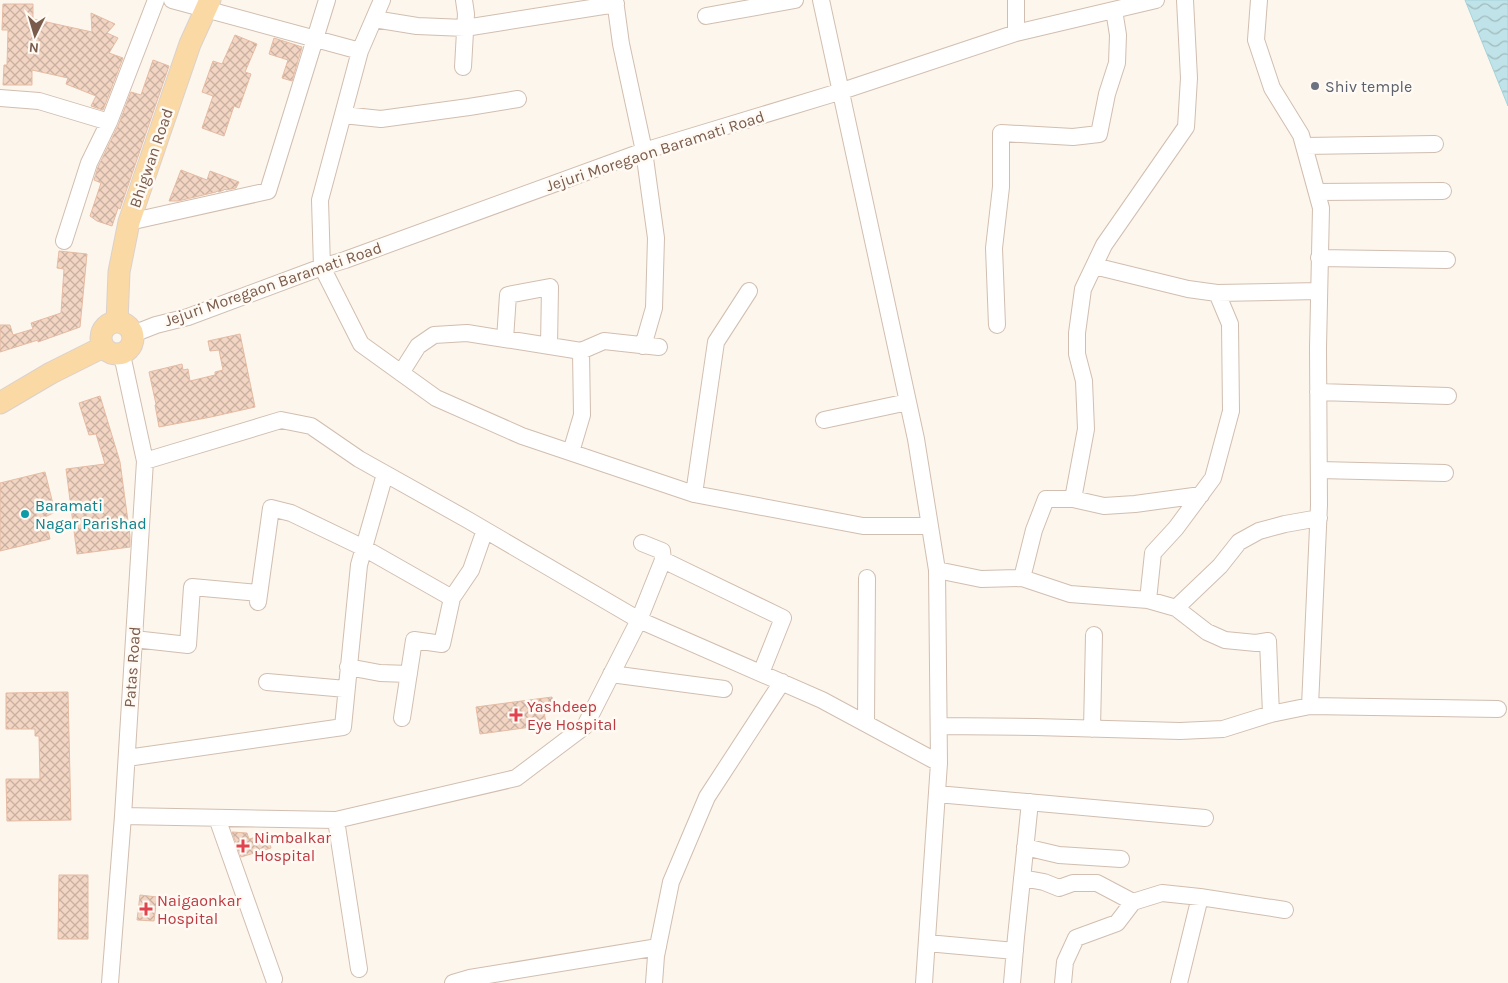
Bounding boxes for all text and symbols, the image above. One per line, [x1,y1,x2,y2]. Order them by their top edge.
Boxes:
north arrow [10,10,60,60]
text: N [28,39,40,56]
place label: Shiv temple [1325,77,1412,96]
marker: Shiv temple [1309,80,1321,92]
street label: Bhigwan Road [125,106,177,210]
street label: Jejuri Moregaon Baramati Road [543,107,767,195]
street label: Jejuri Moregaon Baramati Road [162,238,384,330]
place label: Baramati Nagar Parishad [35,496,147,533]
marker: Baramati Nagar Parishad [19,508,31,520]
street label: Patas Road [120,626,144,708]
place label: Yashdeep Eye Hospital [527,697,617,734]
marker: Yashdeep Eye Hospital [509,708,523,722]
place label: Nimbalkar Hospital [254,828,331,865]
marker: Nimbalkar Hospital [236,839,250,853]
place label: Naigaonkar Hospital [157,891,242,928]
marker: Naigaonkar Hospital [139,902,153,916]

